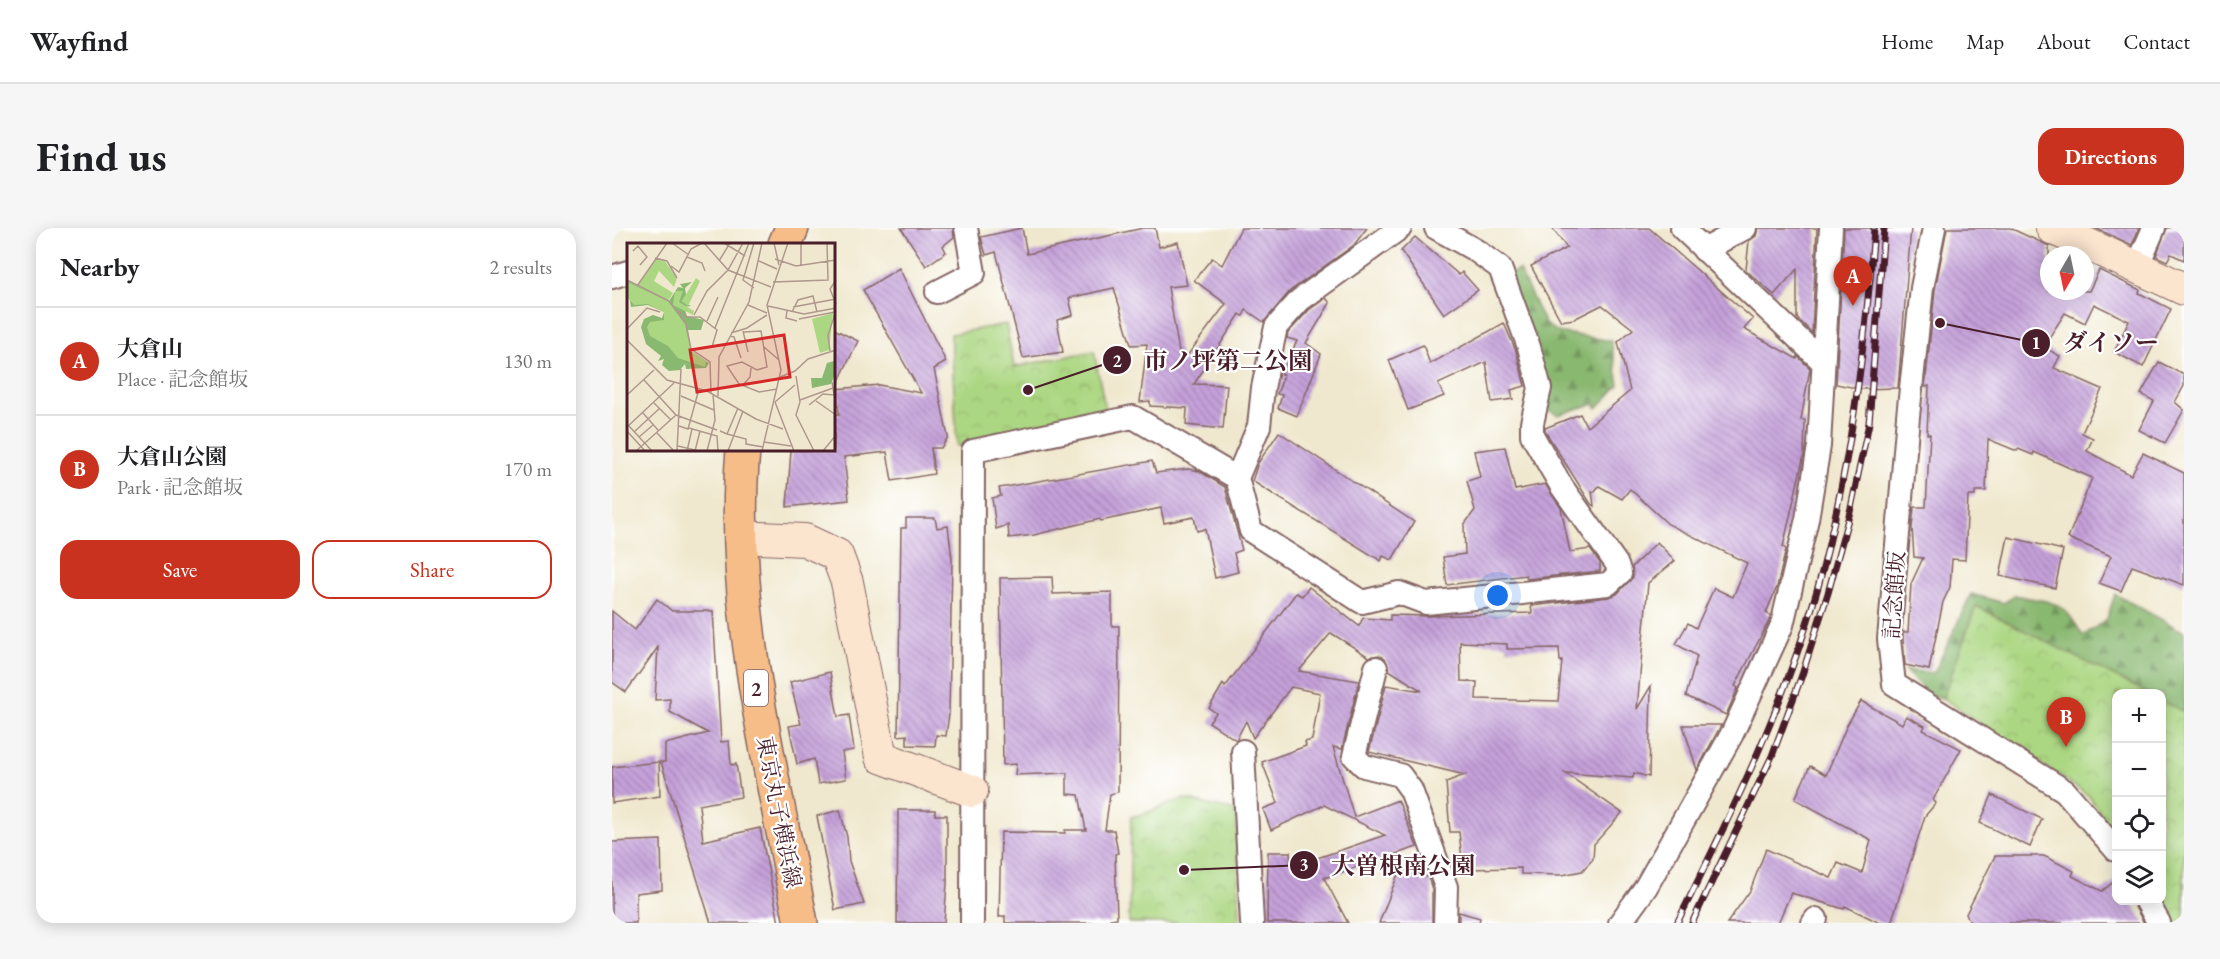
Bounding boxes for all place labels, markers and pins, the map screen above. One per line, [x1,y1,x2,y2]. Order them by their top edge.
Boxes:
pin: A [1834,256,1872,306]
callout: ダイソー [2021,322,2171,364]
callout: 市ノ坪第二公園 [1102,339,1324,381]
pin: B [2046,698,2086,747]
callout: 大曽根南公園 [1289,844,1487,886]

